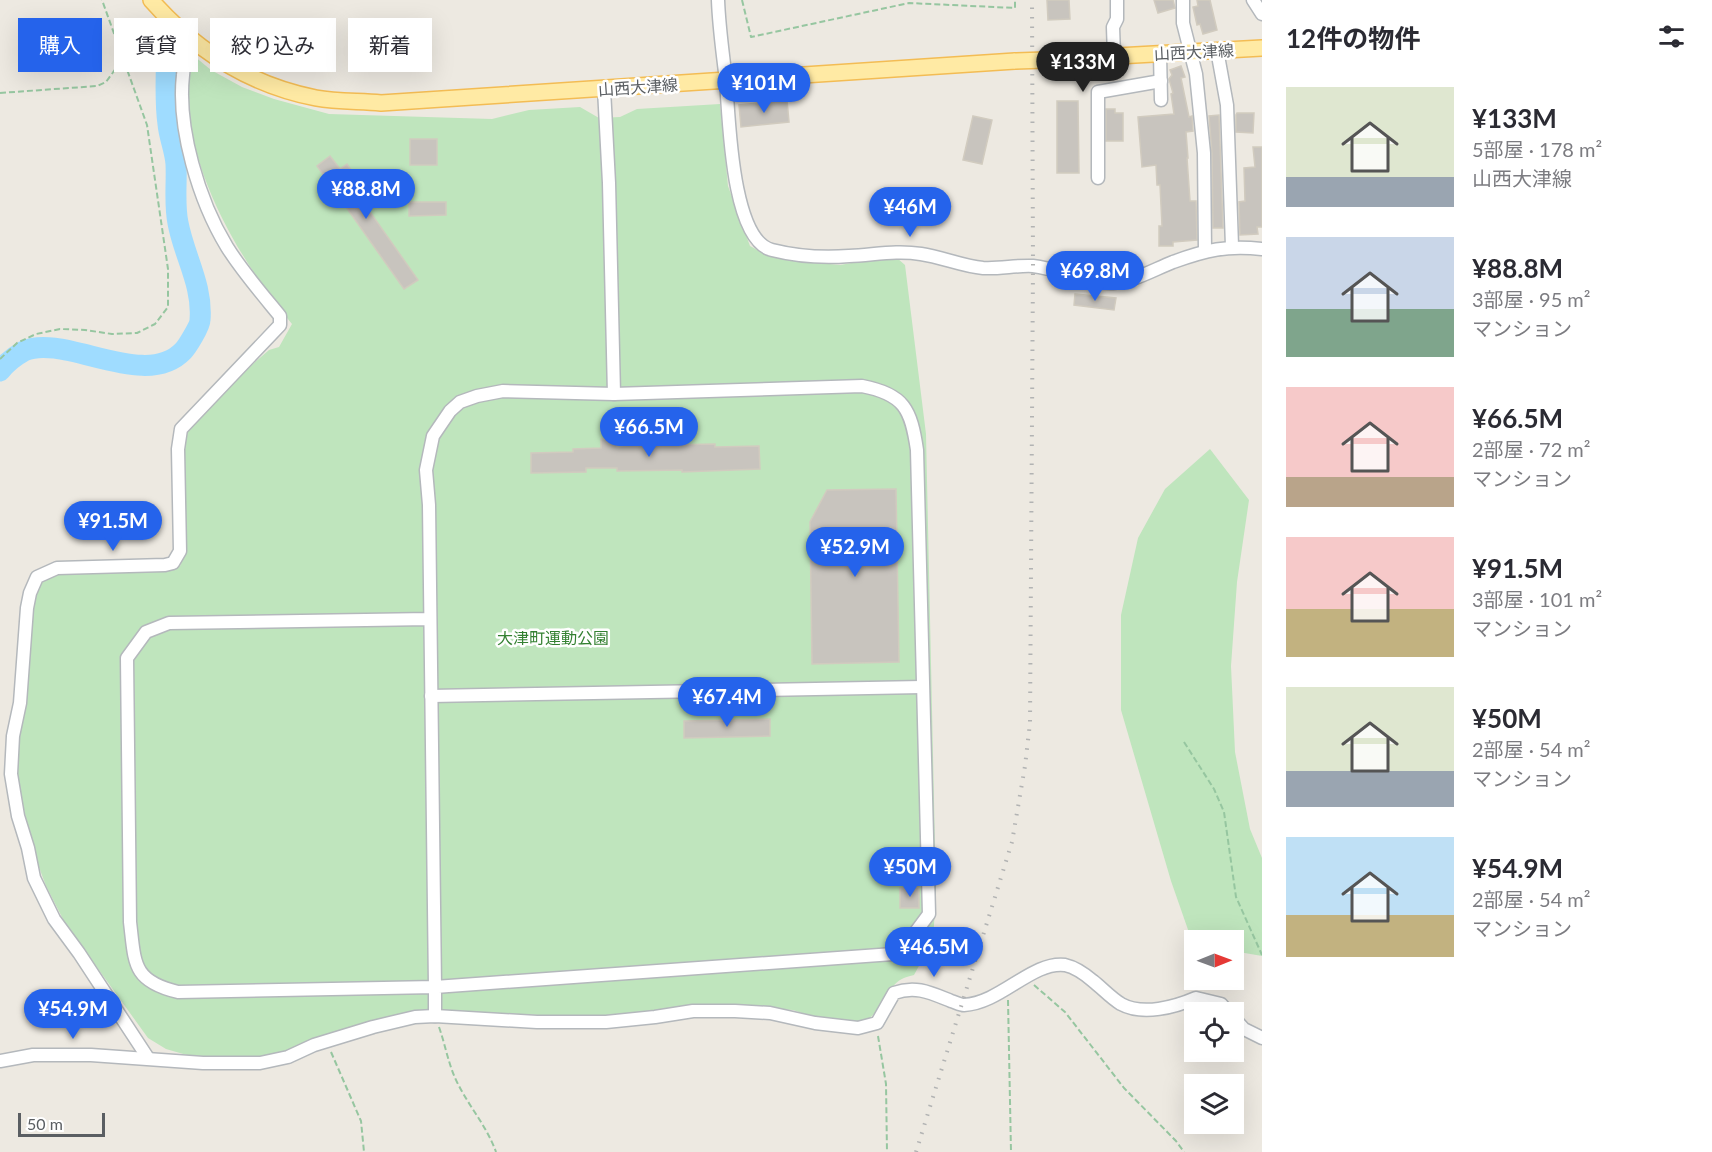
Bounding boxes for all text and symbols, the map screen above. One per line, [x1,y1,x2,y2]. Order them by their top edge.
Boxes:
chip: 購入 [18,18,102,72]
chip: 賃貸 [114,18,198,72]
chip: 絞り込み [210,18,336,72]
chip: 新着 [348,18,432,72]
icon: filters [1655,20,1688,53]
text: 12件の物件 [1286,22,1420,54]
street label: 山西大津線 [1154,40,1234,63]
pin: ¥133M [1041,42,1125,93]
text: ¥133M [1050,49,1116,73]
pin: ¥101M [722,63,806,114]
text: ¥101M [731,70,797,94]
street label: 山西大津線 [597,74,679,99]
text: ¥133M [1472,102,1557,134]
icon: home [1334,111,1406,183]
text: 5部屋 · 178 m² [1472,137,1602,161]
text: 山西大津線 [1472,166,1572,190]
pin: ¥88.8M [317,169,415,220]
text: ¥88.8M [331,176,401,200]
pin: ¥46M [874,187,946,238]
text: ¥46M [883,194,937,218]
pin: ¥69.8M [1046,251,1144,302]
text: ¥88.8M [1472,252,1563,284]
text: ¥69.8M [1060,258,1130,282]
icon: home [1334,261,1406,333]
text: 3部屋 · 95 m² [1472,287,1591,311]
text: マンション [1472,316,1572,340]
text: ¥66.5M [1472,402,1563,434]
pin: ¥66.5M [600,407,698,458]
icon: home [1334,411,1406,483]
text: ¥66.5M [614,414,684,438]
text: 2部屋 · 72 m² [1472,437,1591,461]
text: マンション [1472,466,1572,490]
pin: ¥91.5M [64,501,162,552]
text: ¥91.5M [78,508,148,532]
pin: ¥52.9M [806,527,904,578]
text: ¥52.9M [820,534,890,558]
text: ¥91.5M [1472,552,1563,584]
icon: home [1334,561,1406,633]
text: 3部屋 · 101 m² [1472,587,1602,611]
text: マンション [1472,616,1572,640]
park label: 大津町運動公園 [497,628,609,647]
pin: ¥67.4M [678,677,776,728]
text: ¥67.4M [692,684,762,708]
text: ¥50M [1472,702,1542,734]
icon: home [1334,711,1406,783]
text: 2部屋 · 54 m² [1472,737,1591,761]
text: マンション [1472,766,1572,790]
pin: ¥50M [874,847,946,898]
text: ¥54.9M [1472,852,1563,884]
text: ¥50M [883,854,937,878]
icon: home [1334,861,1406,933]
text: 2部屋 · 54 m² [1472,887,1591,911]
text: マンション [1472,916,1572,940]
pin: ¥46.5M [885,927,983,978]
north arrow [1184,930,1244,990]
map controls [1184,930,1244,1134]
text: ¥46.5M [899,934,969,958]
pin: ¥54.9M [24,989,122,1040]
text: ¥54.9M [38,996,108,1020]
button: locate [1184,1002,1244,1062]
button: layers [1184,1074,1244,1134]
scale bar [18,1110,105,1138]
text: 50 m [27,1114,63,1133]

